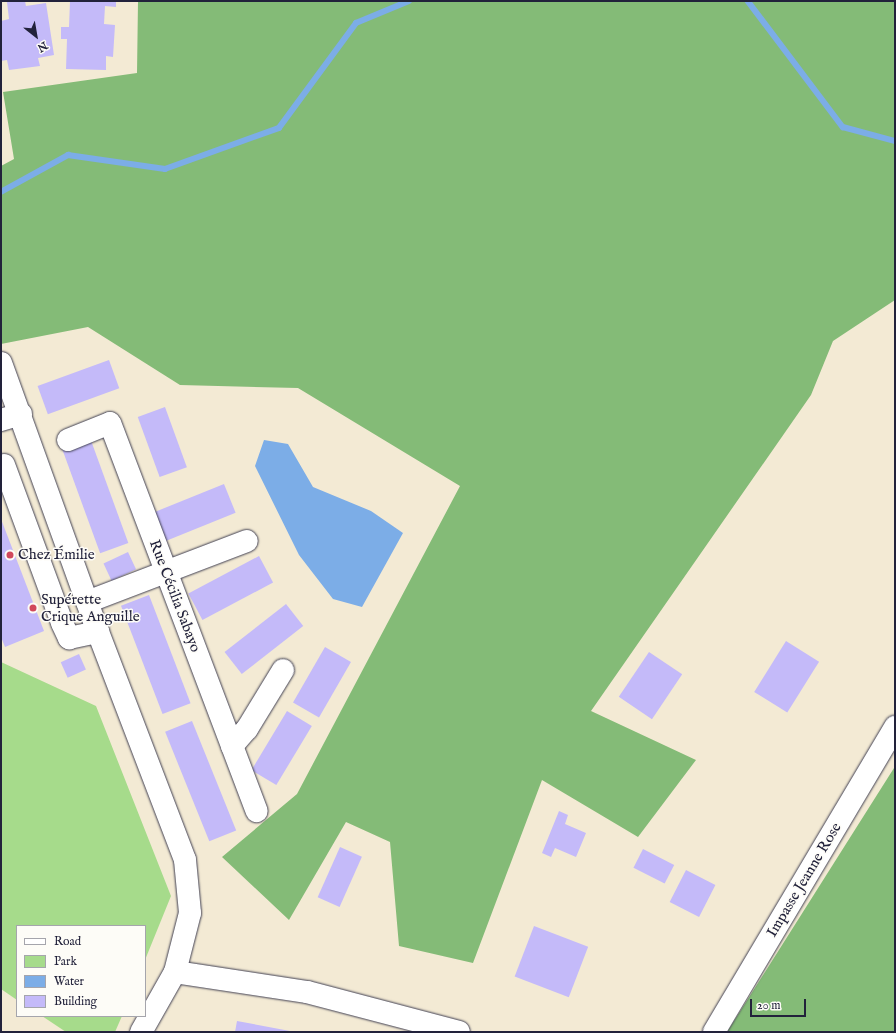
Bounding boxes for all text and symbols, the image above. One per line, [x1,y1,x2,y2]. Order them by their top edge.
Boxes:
north arrow [16,16,56,56]
text: N [34,38,50,55]
street label: Rue Cécilia Sabayo [145,537,205,655]
place label: Chez Émilie [18,546,95,564]
marker: Chez Émilie [5,550,15,560]
place label: Supérette Crique Anguille [41,590,140,625]
marker: Supérette Crique Anguille [28,603,38,613]
street label: Impasse Jeanne Rose [763,820,845,940]
legend [16,925,146,1017]
text: Road [54,934,81,949]
text: Park [54,954,77,969]
text: Water [54,974,84,989]
scale bar [752,991,808,1017]
text: Building [54,994,97,1009]
text: 20 m [757,998,780,1013]

